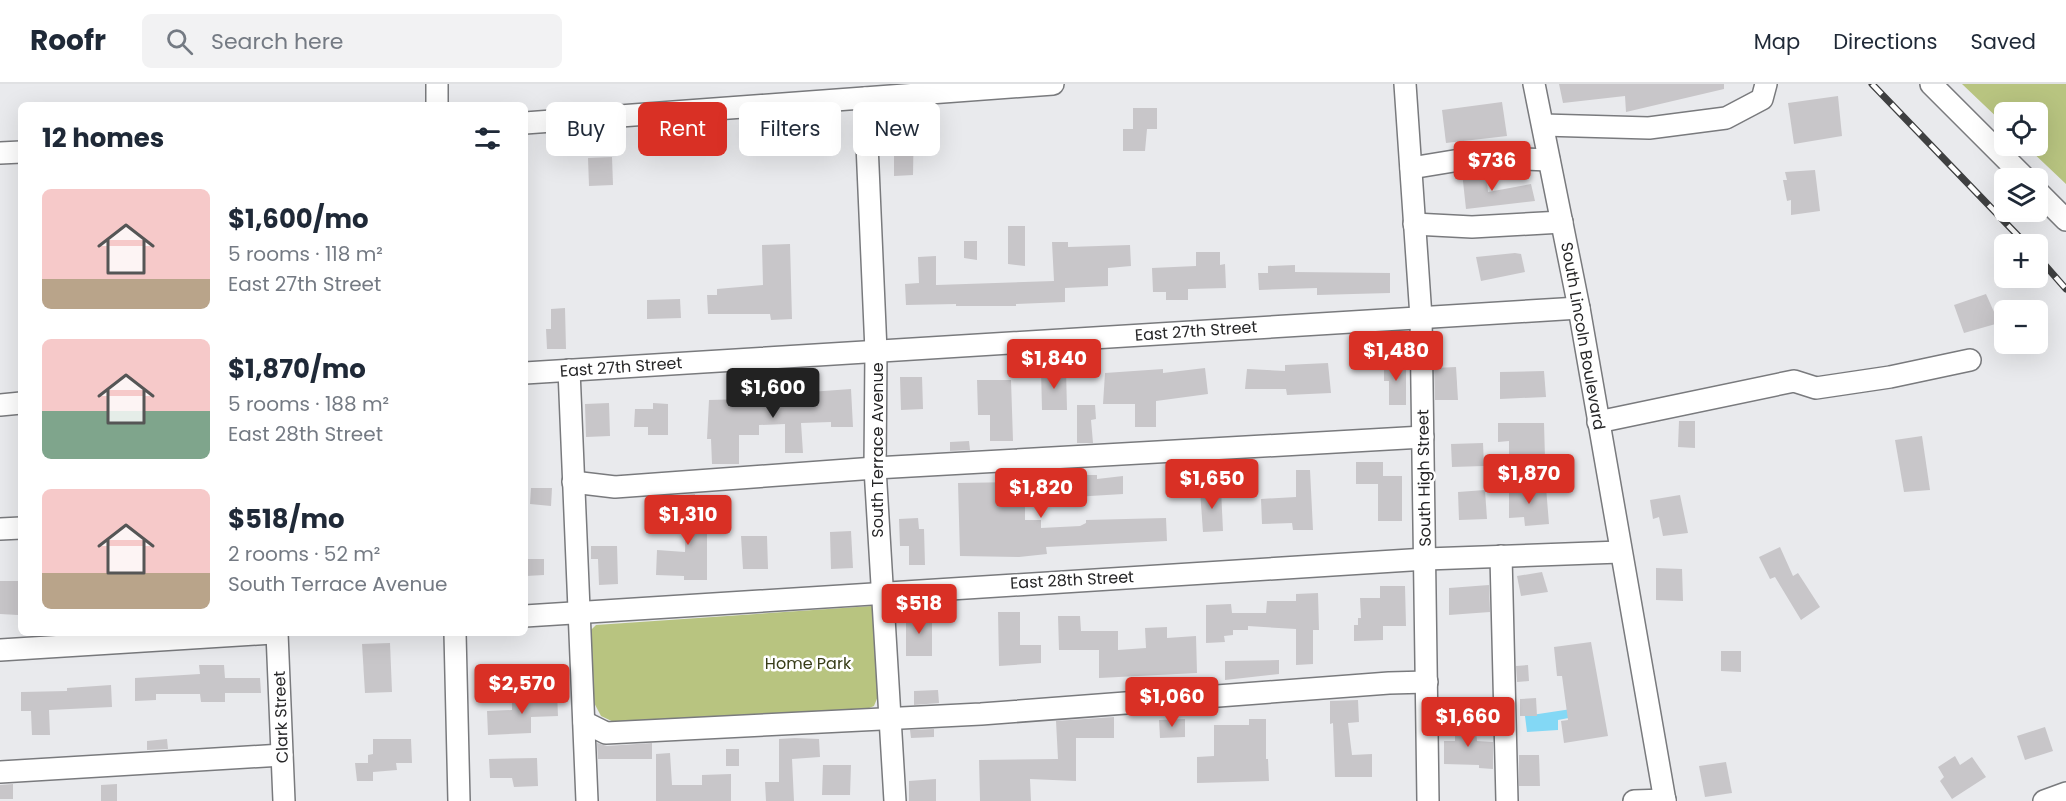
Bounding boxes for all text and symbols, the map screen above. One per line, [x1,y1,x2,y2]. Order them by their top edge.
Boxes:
search box [142,14,562,68]
text: Roofr [30,21,106,60]
icon: search [163,25,196,58]
text: Search here [211,26,344,57]
text: Map [1754,27,1800,56]
text: Directions [1833,27,1937,56]
text: Saved [1970,27,2036,56]
chip: Buy [546,102,626,156]
chip: Rent [638,102,727,156]
chip: Filters [739,102,841,156]
chip: New [853,102,940,156]
map controls [1994,102,2048,354]
button: locate [1994,102,2048,156]
text: 12 homes [42,120,164,156]
icon: filters [471,122,504,155]
pin: $736 [1456,141,1528,192]
text: $736 [1468,146,1516,174]
button: layers [1994,168,2048,222]
text: $1,600/mo [228,201,369,237]
icon: home [90,213,162,285]
button: + [1994,234,2048,288]
text: 5 rooms · 118 m² [228,240,383,268]
street label: South Lincoln Boulevard [1555,240,1611,432]
text: East 27th Street [228,270,381,298]
button: − [1994,300,2048,354]
street label: East 27th Street [1134,315,1258,347]
pin: $1,480 [1347,331,1445,382]
text: $1,480 [1363,336,1429,364]
pin: $1,840 [1005,339,1103,390]
text: $1,840 [1021,344,1087,372]
text: $1,870/mo [228,351,366,387]
street label: East 27th Street [559,351,683,383]
street label: South Terrace Avenue [866,362,889,538]
icon: home [90,363,162,435]
pin: $1,600 [724,368,822,419]
text: $1,600 [740,373,806,401]
text: 5 rooms · 188 m² [228,390,389,418]
street label: South High Street [1411,409,1437,547]
text: East 28th Street [228,420,383,448]
pin: $1,870 [1480,454,1578,505]
pin: $1,650 [1163,459,1261,510]
text: $1,870 [1497,459,1561,487]
text: $1,650 [1179,464,1245,492]
pin: $1,820 [992,468,1090,519]
text: $1,820 [1009,473,1073,501]
pin: $1,310 [639,495,737,546]
text: $1,310 [658,500,718,528]
text: $518/mo [228,501,345,537]
icon: home [90,513,162,585]
text: 2 rooms · 52 m² [228,540,380,568]
street label: East 28th Street [1010,565,1135,595]
text: South Terrace Avenue [228,570,447,598]
pin: $518 [883,584,955,635]
text: $518 [896,589,942,617]
park label: Home Park [765,652,852,675]
pin: $2,570 [473,664,571,715]
text: $2,570 [488,669,556,697]
street label: Clark Street [268,670,294,764]
pin: $1,060 [1123,677,1221,728]
text: $1,060 [1139,682,1205,710]
pin: $1,660 [1419,697,1517,748]
text: $1,660 [1436,702,1500,730]

